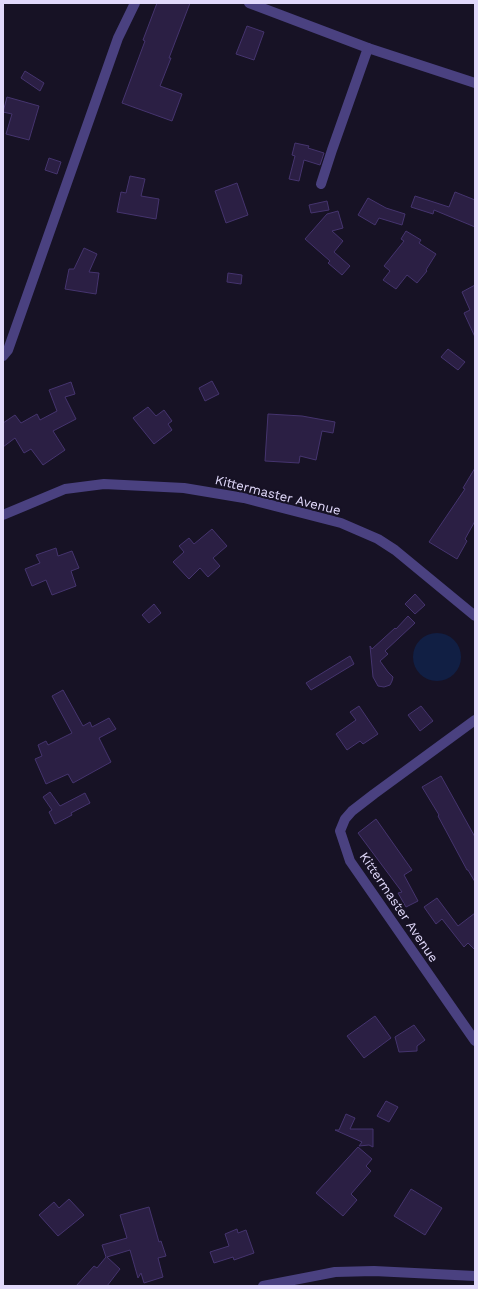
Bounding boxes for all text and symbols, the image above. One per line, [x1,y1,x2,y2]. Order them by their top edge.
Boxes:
street label: Kittermaster Avenue [213,472,343,518]
street label: Kittermaster Avenue [357,849,441,965]

